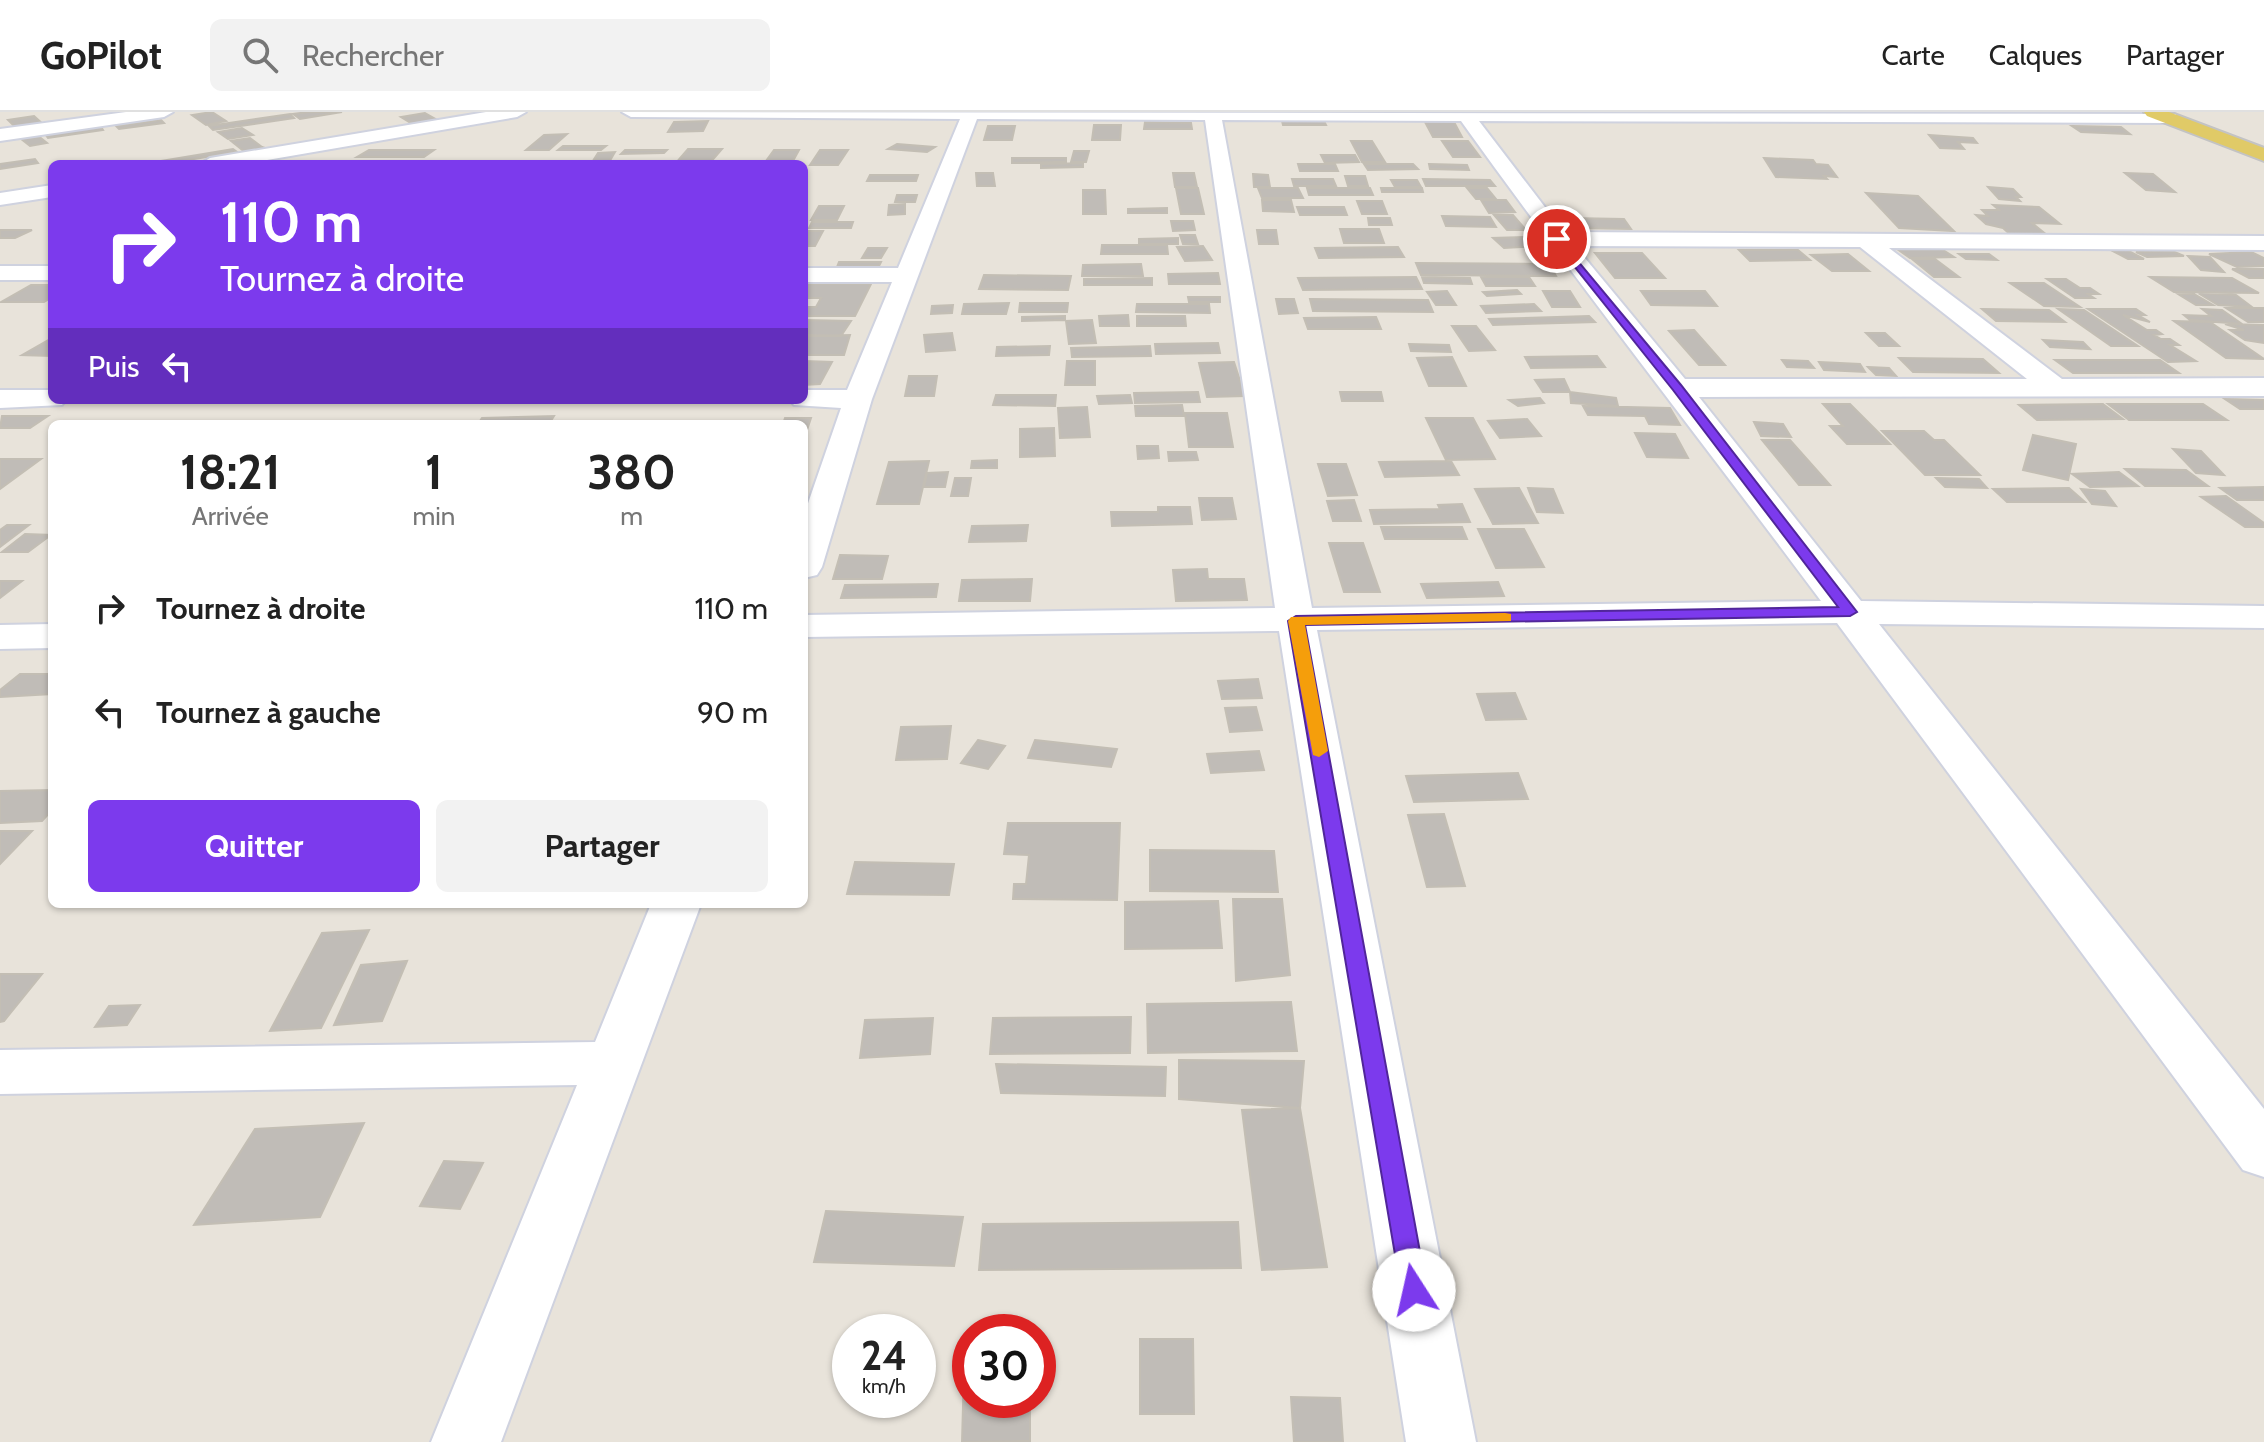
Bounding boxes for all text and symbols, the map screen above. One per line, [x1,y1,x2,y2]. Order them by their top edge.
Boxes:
search box [210,19,770,91]
text: GoPilot [40,32,162,79]
icon: search [238,33,282,77]
text: Rechercher [302,37,444,74]
text: Carte [1882,38,1945,72]
text: Calques [1989,38,2082,72]
text: Partager [2126,38,2224,72]
text: 110 m [220,188,362,256]
icon: right [88,192,192,296]
pin [1523,205,1591,273]
icon: arrive [1535,217,1579,261]
text: Tournez à droite [220,256,464,300]
icon: left [155,344,199,388]
text: Puis [88,348,139,385]
text: 18:21 [180,443,280,501]
text: 1 [425,443,443,501]
text: 380 [587,443,676,501]
text: Arrivée [192,500,269,532]
text: min [412,500,455,532]
text: m [620,500,643,532]
icon: right [88,586,132,630]
text: Tournez à droite [156,590,365,627]
text: 110 m [694,590,768,627]
icon: left [88,690,132,734]
text: Tournez à gauche [156,694,381,731]
text: 90 m [697,694,768,731]
button: Quitter [88,800,420,892]
button: Partager [436,800,768,892]
position arrow [1372,1248,1456,1332]
speed limit sign: 30 [952,1314,1056,1418]
text: 24 [861,1331,907,1380]
text: km/h [862,1374,906,1398]

